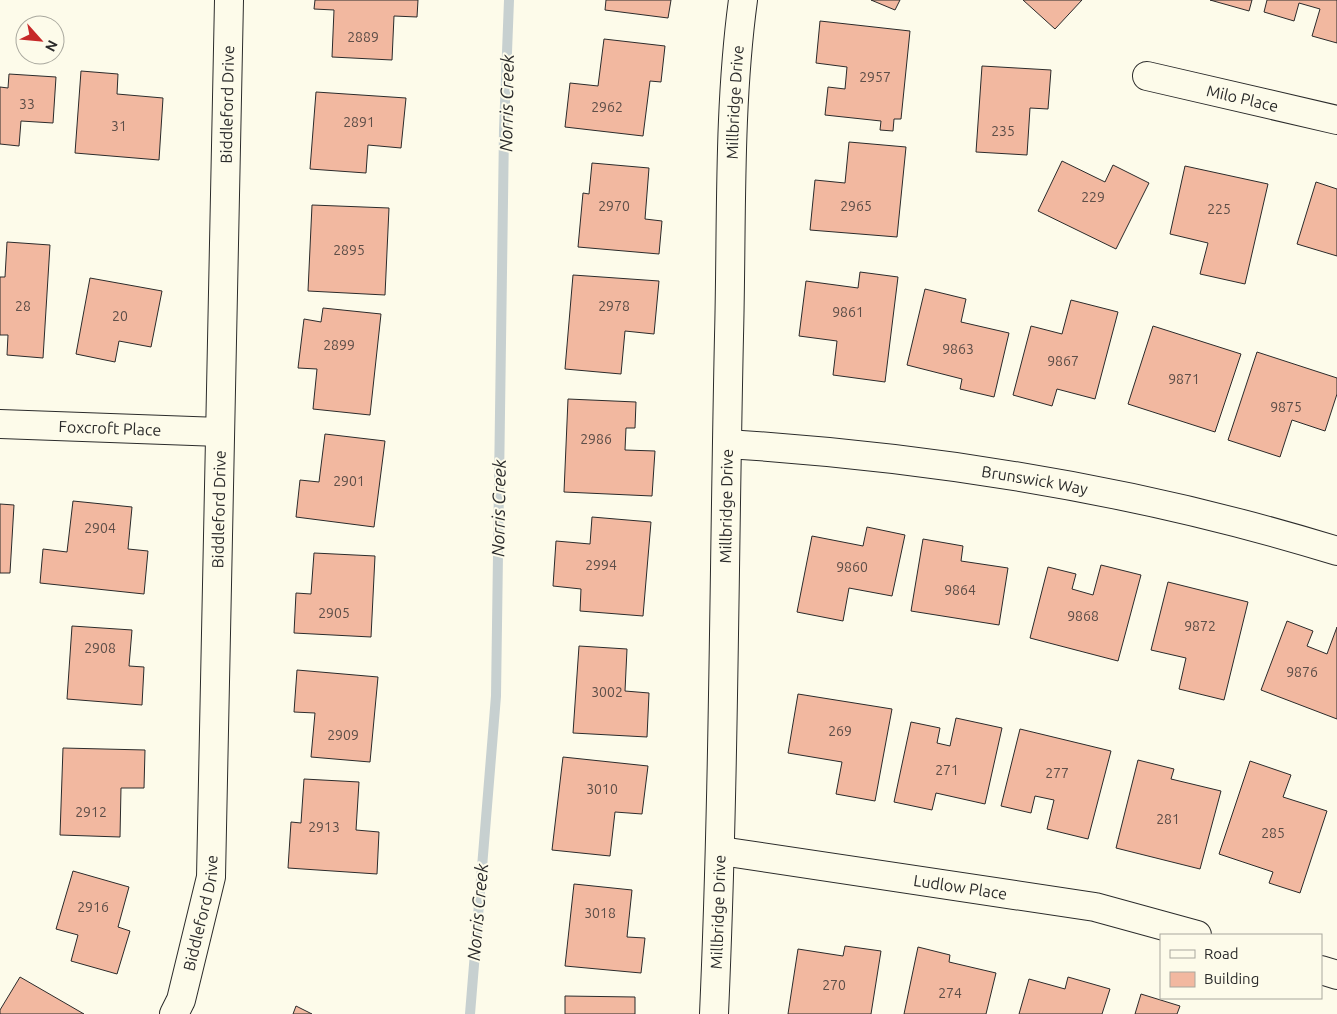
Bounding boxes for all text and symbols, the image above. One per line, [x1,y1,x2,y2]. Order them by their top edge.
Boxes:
north arrow [15,15,65,65]
house number: 2889 [347,29,379,45]
text: N [42,38,61,54]
street label: Millbridge Drive [723,44,747,160]
street label: Biddleford Drive [217,45,237,164]
water label: Norris Creek [495,53,517,152]
house number: 2957 [859,69,891,85]
street label: Milo Place [1205,81,1280,115]
house number: 33 [19,96,35,112]
house number: 2962 [591,99,623,115]
house number: 2891 [343,114,375,130]
house number: 31 [111,118,127,134]
house number: 235 [991,123,1015,139]
house number: 229 [1081,189,1105,205]
house number: 2970 [598,198,630,214]
house number: 2965 [840,198,872,214]
house number: 225 [1207,201,1231,217]
house number: 2895 [333,242,365,258]
house number: 28 [15,298,31,314]
house number: 2978 [598,298,630,314]
house number: 9861 [832,304,864,320]
house number: 20 [112,308,128,324]
house number: 2899 [323,337,355,353]
house number: 9863 [942,341,974,357]
house number: 9867 [1047,353,1079,369]
house number: 9871 [1168,371,1200,387]
house number: 9875 [1270,399,1302,415]
street label: Foxcroft Place [58,417,162,439]
house number: 2986 [580,431,612,447]
street label: Millbridge Drive [716,449,736,564]
street label: Biddleford Drive [208,450,229,569]
water label: Norris Creek [487,458,509,557]
street label: Brunswick Way [980,462,1090,498]
house number: 2901 [333,473,365,489]
house number: 2904 [84,520,116,536]
house number: 2994 [585,557,617,573]
house number: 9860 [836,559,868,575]
house number: 9864 [944,582,976,598]
house number: 2905 [318,605,350,621]
house number: 9868 [1067,608,1099,624]
house number: 9872 [1184,618,1216,634]
house number: 2908 [84,640,116,656]
house number: 9876 [1286,664,1318,680]
house number: 3002 [591,684,623,700]
house number: 269 [828,723,852,739]
house number: 2909 [327,727,359,743]
house number: 271 [935,762,959,778]
house number: 277 [1045,765,1069,781]
house number: 3010 [586,781,618,797]
house number: 2912 [75,804,107,820]
house number: 281 [1156,811,1180,827]
house number: 2913 [308,819,340,835]
house number: 285 [1261,825,1285,841]
street label: Biddleford Drive [179,855,220,973]
street label: Millbridge Drive [707,855,729,970]
water label: Norris Creek [463,862,491,961]
street label: Ludlow Place [912,871,1008,903]
house number: 2916 [77,899,109,915]
house number: 3018 [584,905,616,921]
legend [1160,934,1322,999]
text: Road [1204,945,1239,962]
text: Building [1204,970,1259,987]
house number: 270 [822,977,846,993]
house number: 274 [938,985,962,1001]

